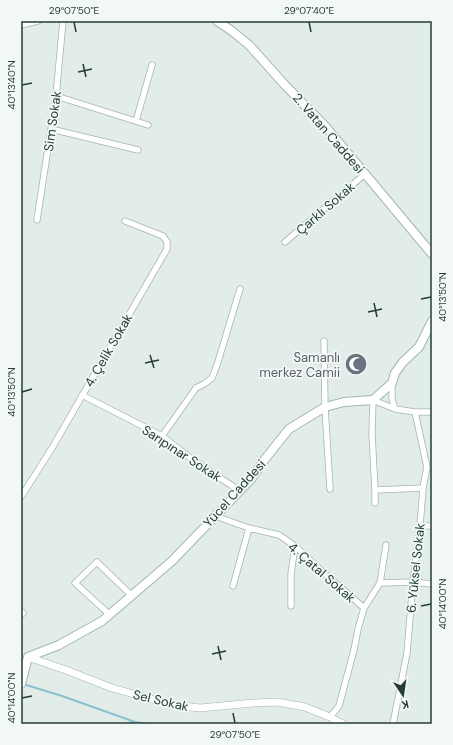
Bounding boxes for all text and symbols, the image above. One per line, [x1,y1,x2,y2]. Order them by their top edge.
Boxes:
text: 29°07'50"E [49,4,100,17]
text: 29°07'40"E [284,4,334,17]
text: 40°13'40"N [5,60,18,110]
street label: Sim Sokak [40,89,65,152]
street label: 2. Vatan Caddesi [289,90,368,177]
street label: Çarklı Sokak [292,178,359,239]
text: 40°13'50"N [436,272,449,322]
street label: 4. Çelik Sokak [81,310,137,390]
place label: Samanlı merkez Camii [259,349,340,381]
mosque icon: Samanlı merkez Camii [343,351,369,377]
text: 40°13'50"N [5,367,18,417]
street label: Sarıpınar Sokak [139,421,225,486]
street label: Yücel Caddesi [199,456,269,531]
street label: 6. Yüksel Sokak [402,522,429,614]
street label: 4. Çatal Sokak [284,538,359,607]
text: 40°14'00"N [436,579,449,629]
text: 40°14'00"N [5,673,18,723]
north arrow [383,675,423,715]
street label: Sel Sokak [131,686,191,715]
text: K [400,697,410,712]
text: 29°07'50"E [210,728,261,741]

